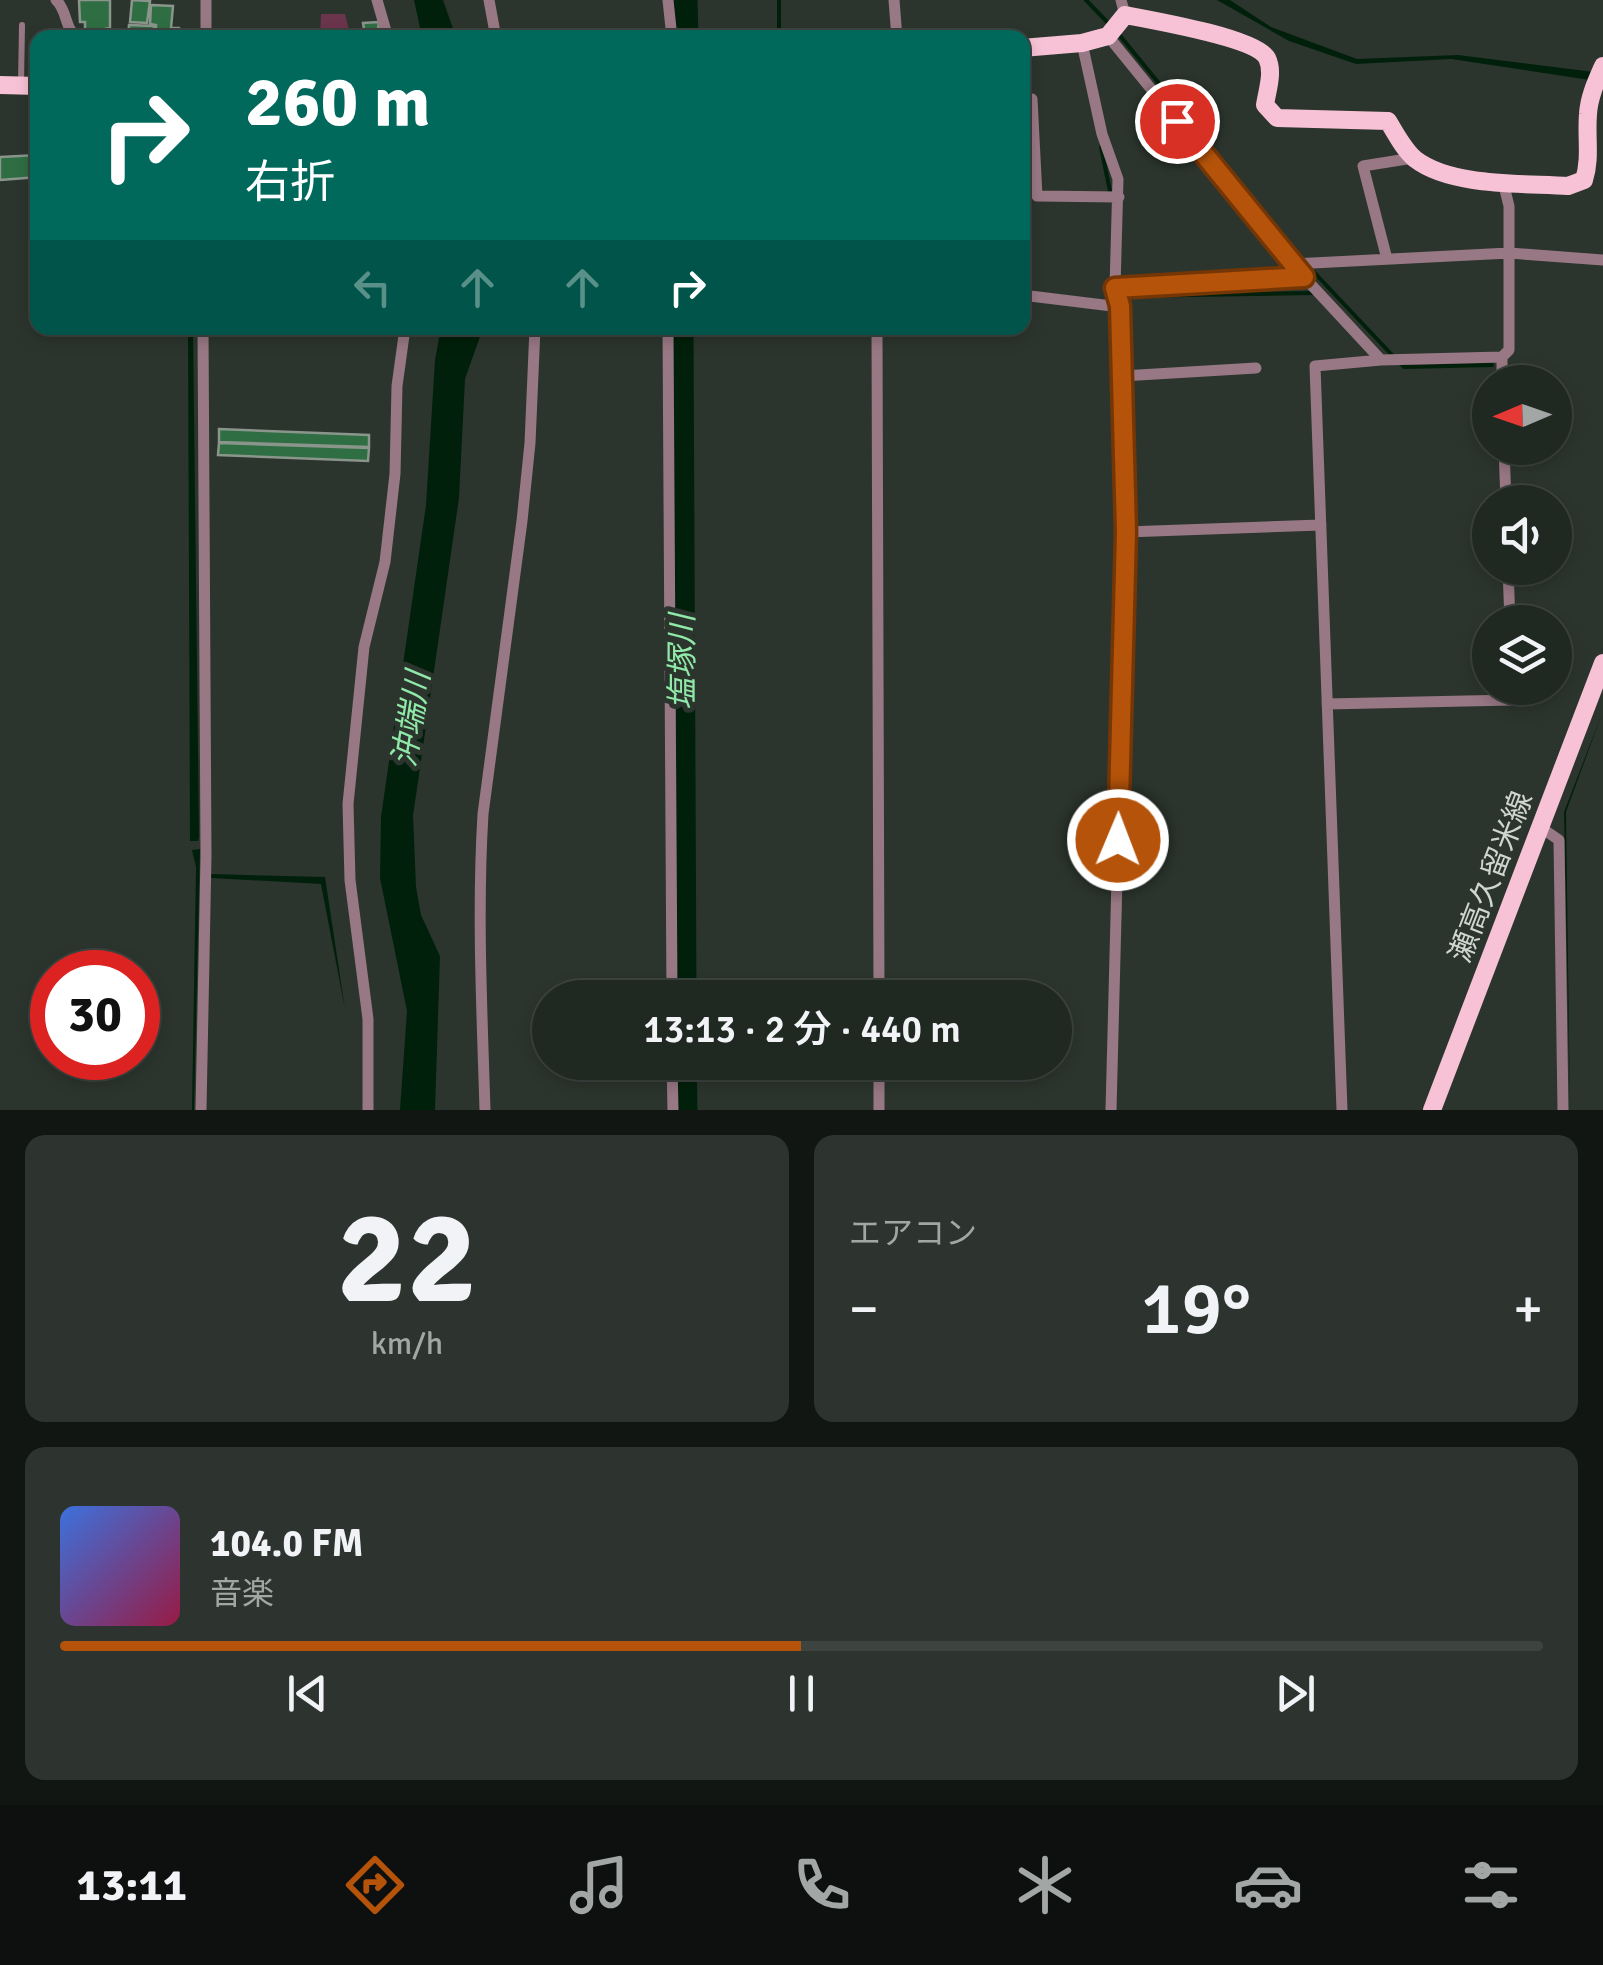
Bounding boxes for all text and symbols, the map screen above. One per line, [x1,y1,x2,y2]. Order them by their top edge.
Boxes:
text: 260 m [245,59,430,145]
icon: right [80,70,210,200]
pin [1135,79,1220,164]
icon: arrive [1150,94,1205,149]
text: 右折 [245,155,335,210]
icon: left [345,260,400,315]
icon: ahead [450,260,505,315]
icon: ahead [555,260,610,315]
icon: right [660,260,715,315]
north arrow [1472,365,1572,465]
map controls [1472,365,1572,705]
button: sound [1472,485,1572,585]
button: layers [1472,605,1572,705]
water label: 塩塚川 [663,611,702,710]
water label: 沖端川 [385,666,439,770]
street label: 瀬高久留米線 [1442,787,1541,968]
position arrow [1066,788,1170,892]
speed limit sign: 30 [30,950,160,1080]
text: 13:13 · 2 分 · 440 m [643,1006,961,1053]
text: 22 [337,1179,477,1339]
text: エアコン [849,1214,977,1253]
text: 19° [1141,1262,1251,1355]
text: − [849,1275,879,1343]
text: + [1513,1275,1543,1343]
text: km/h [371,1324,443,1363]
text: 104.0 FM [210,1520,363,1567]
text: 音楽 [210,1574,274,1613]
icon: previous [280,1666,335,1721]
icon: pause [774,1666,829,1721]
icon: next [1268,1666,1323,1721]
icon: directions [340,1850,410,1920]
icon: music [564,1850,634,1920]
icon: phone [787,1850,857,1920]
icon: climate [1010,1850,1080,1920]
icon: car [1233,1850,1303,1920]
icon: filters [1456,1850,1526,1920]
text: 13:11 [77,1858,187,1913]

